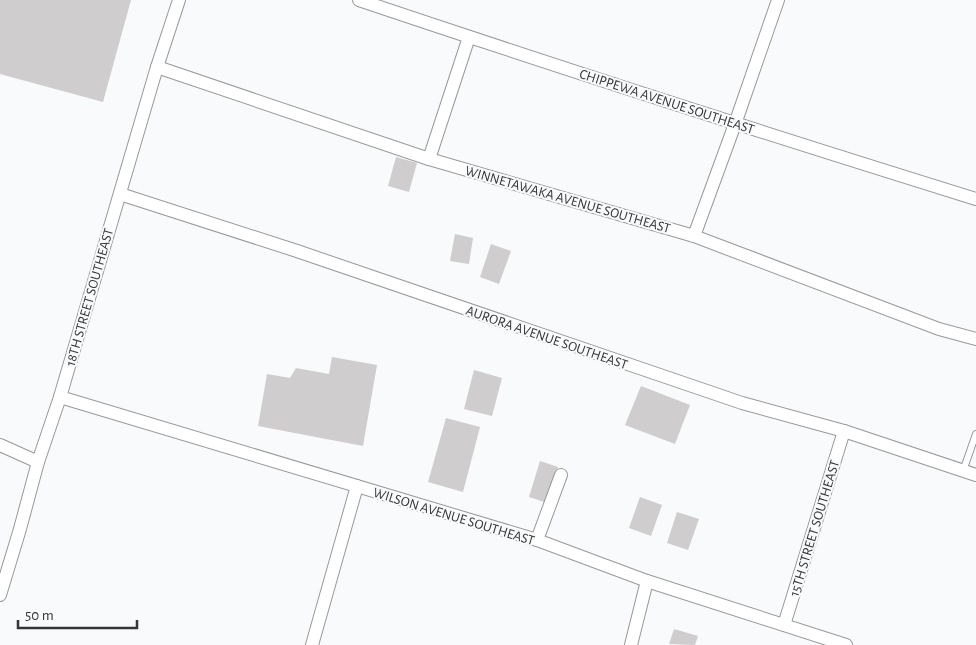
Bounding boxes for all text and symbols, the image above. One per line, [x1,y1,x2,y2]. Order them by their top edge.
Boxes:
street label: CHIPPEWA AVENUE SOUTHEAST [577,67,756,137]
street label: WINNETAWAKA AVENUE SOUTHEAST [463,164,672,236]
street label: 18TH STREET SOUTHEAST [64,227,116,368]
street label: AURORA AVENUE SOUTHEAST [464,304,629,372]
street label: 15TH STREET SOUTHEAST [788,458,842,598]
street label: WILSON AVENUE SOUTHEAST [371,486,536,548]
scale bar [18,598,136,630]
text: 50 m [25,608,54,623]

